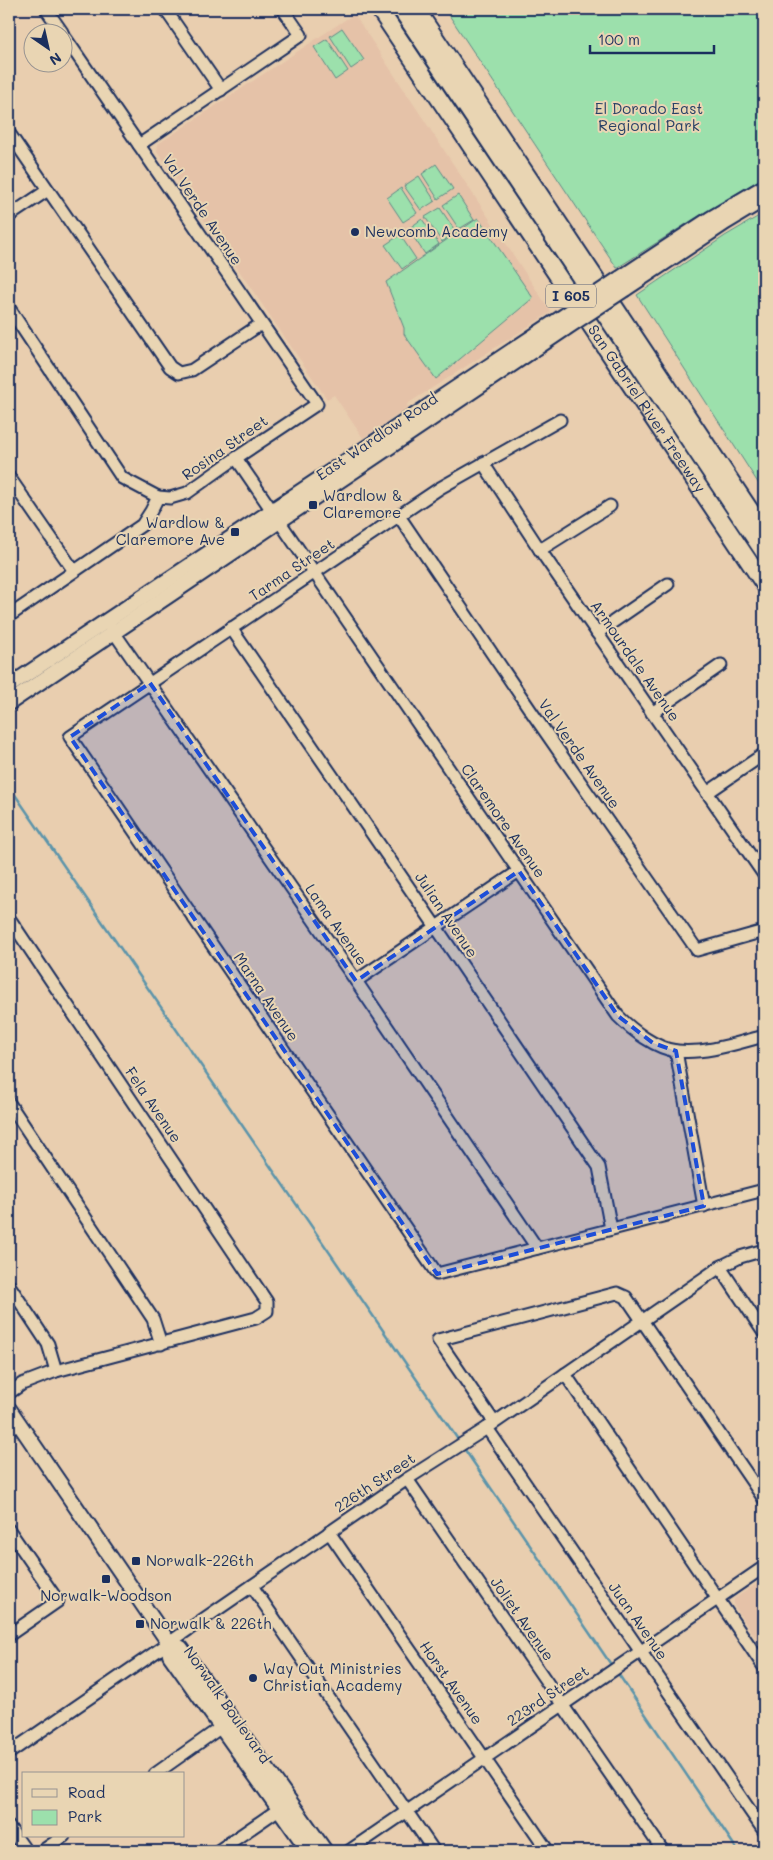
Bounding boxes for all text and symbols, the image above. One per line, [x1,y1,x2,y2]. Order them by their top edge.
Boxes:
north arrow [22,22,72,72]
scale bar [590,22,714,54]
text: 100 m [598,29,640,49]
text: N [46,48,65,70]
park label: El Dorado East Regional Park [595,98,703,135]
street label: Val Verde Avenue [158,150,247,269]
place label: Newcomb Academy [365,221,508,241]
marker: Newcomb Academy [349,226,361,238]
road number: I 605 [546,284,596,308]
street label: San Gabriel River Freeway [584,320,711,496]
street label: East Wardlow Road [312,388,441,484]
street label: Rosina Street [177,410,271,484]
place label: Wardlow & Claremore [323,485,403,522]
marker: Wardlow & Claremore [307,499,319,511]
place label: Wardlow & Claremore Ave [116,512,225,549]
marker: Wardlow & Claremore Ave [229,526,241,538]
street label: Tarma Street [245,533,338,605]
street label: Armourdale Avenue [587,596,685,725]
street label: Val Verde Avenue [534,695,625,812]
street label: Claremore Avenue [457,759,551,881]
street label: Julian Avenue [411,868,483,961]
street label: Lama Avenue [301,880,372,969]
street label: Marna Avenue [230,948,304,1045]
street label: Fela Avenue [121,1063,187,1146]
street label: 226th Street [330,1448,419,1517]
place label: Norwalk-226th [146,1550,253,1570]
marker: Norwalk-226th [130,1555,142,1567]
marker: Norwalk-Woodson [100,1573,112,1585]
street label: Joliet Avenue [486,1573,559,1664]
street label: Juan Avenue [605,1578,673,1663]
place label: Norwalk-Woodson [40,1585,172,1605]
place label: Norwalk & 226th [150,1613,271,1633]
marker: Norwalk & 226th [134,1618,146,1630]
street label: Horst Avenue [416,1637,488,1728]
street label: Norwalk Boulevard [180,1642,276,1767]
place label: Way Out Ministries Christian Academy [263,1658,403,1695]
street label: 223rd Street [502,1660,592,1730]
marker: Way Out Ministries Christian Academy [247,1672,259,1684]
legend [22,1772,185,1838]
text: Road [68,1782,105,1802]
text: Park [68,1806,102,1826]

